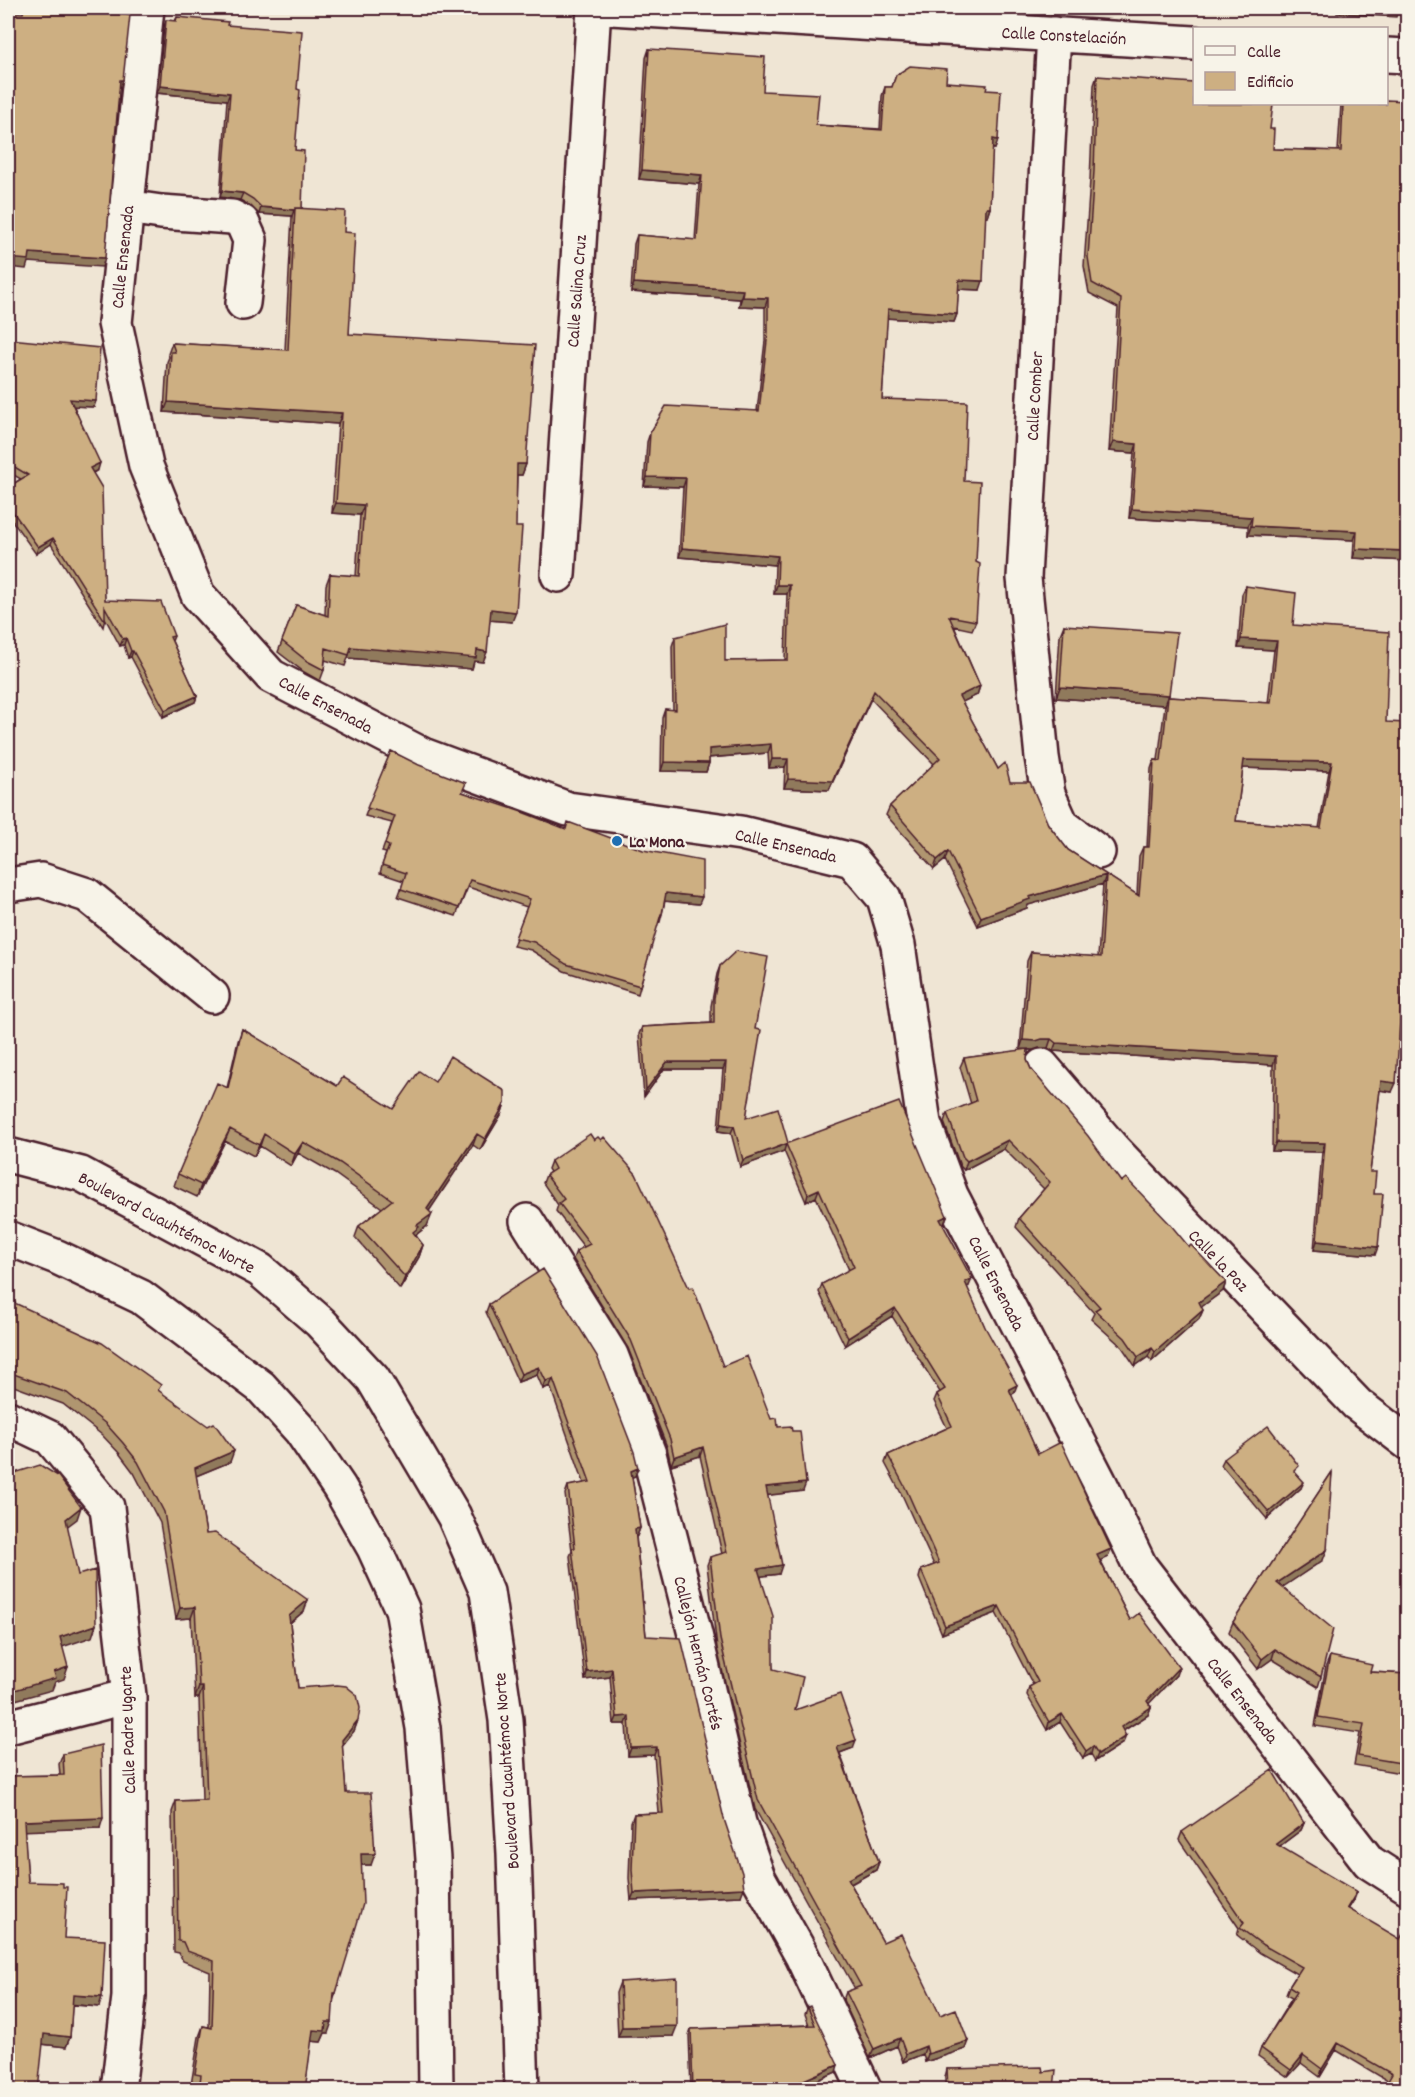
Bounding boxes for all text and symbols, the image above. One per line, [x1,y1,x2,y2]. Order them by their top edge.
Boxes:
street label: Calle Constelación [1001,22,1127,53]
legend [1193,27,1388,105]
text: Calle [1247,41,1281,66]
text: Edificio [1247,71,1294,96]
street label: Calle Ensenada [107,204,142,310]
street label: Calle Salina Cruz [562,234,595,348]
street label: Calle Comber [1022,350,1051,442]
street label: Calle Ensenada [273,671,377,742]
street label: Calle Ensenada [732,824,839,871]
place label: La Mona [629,831,685,856]
marker: La Mona [610,834,624,848]
street label: Boulevard Cuauhtémoc Norte [73,1167,259,1282]
street label: Calle la Paz [1181,1225,1253,1299]
street label: Calle Ensenada [960,1232,1030,1336]
street label: Callejón Hernán Cortés [665,1574,728,1733]
street label: Calle Ensenada [1199,1653,1283,1750]
street label: Calle Padre Ugarte [115,1665,144,1794]
street label: Boulevard Cuauhtémoc Norte [489,1672,528,1870]

